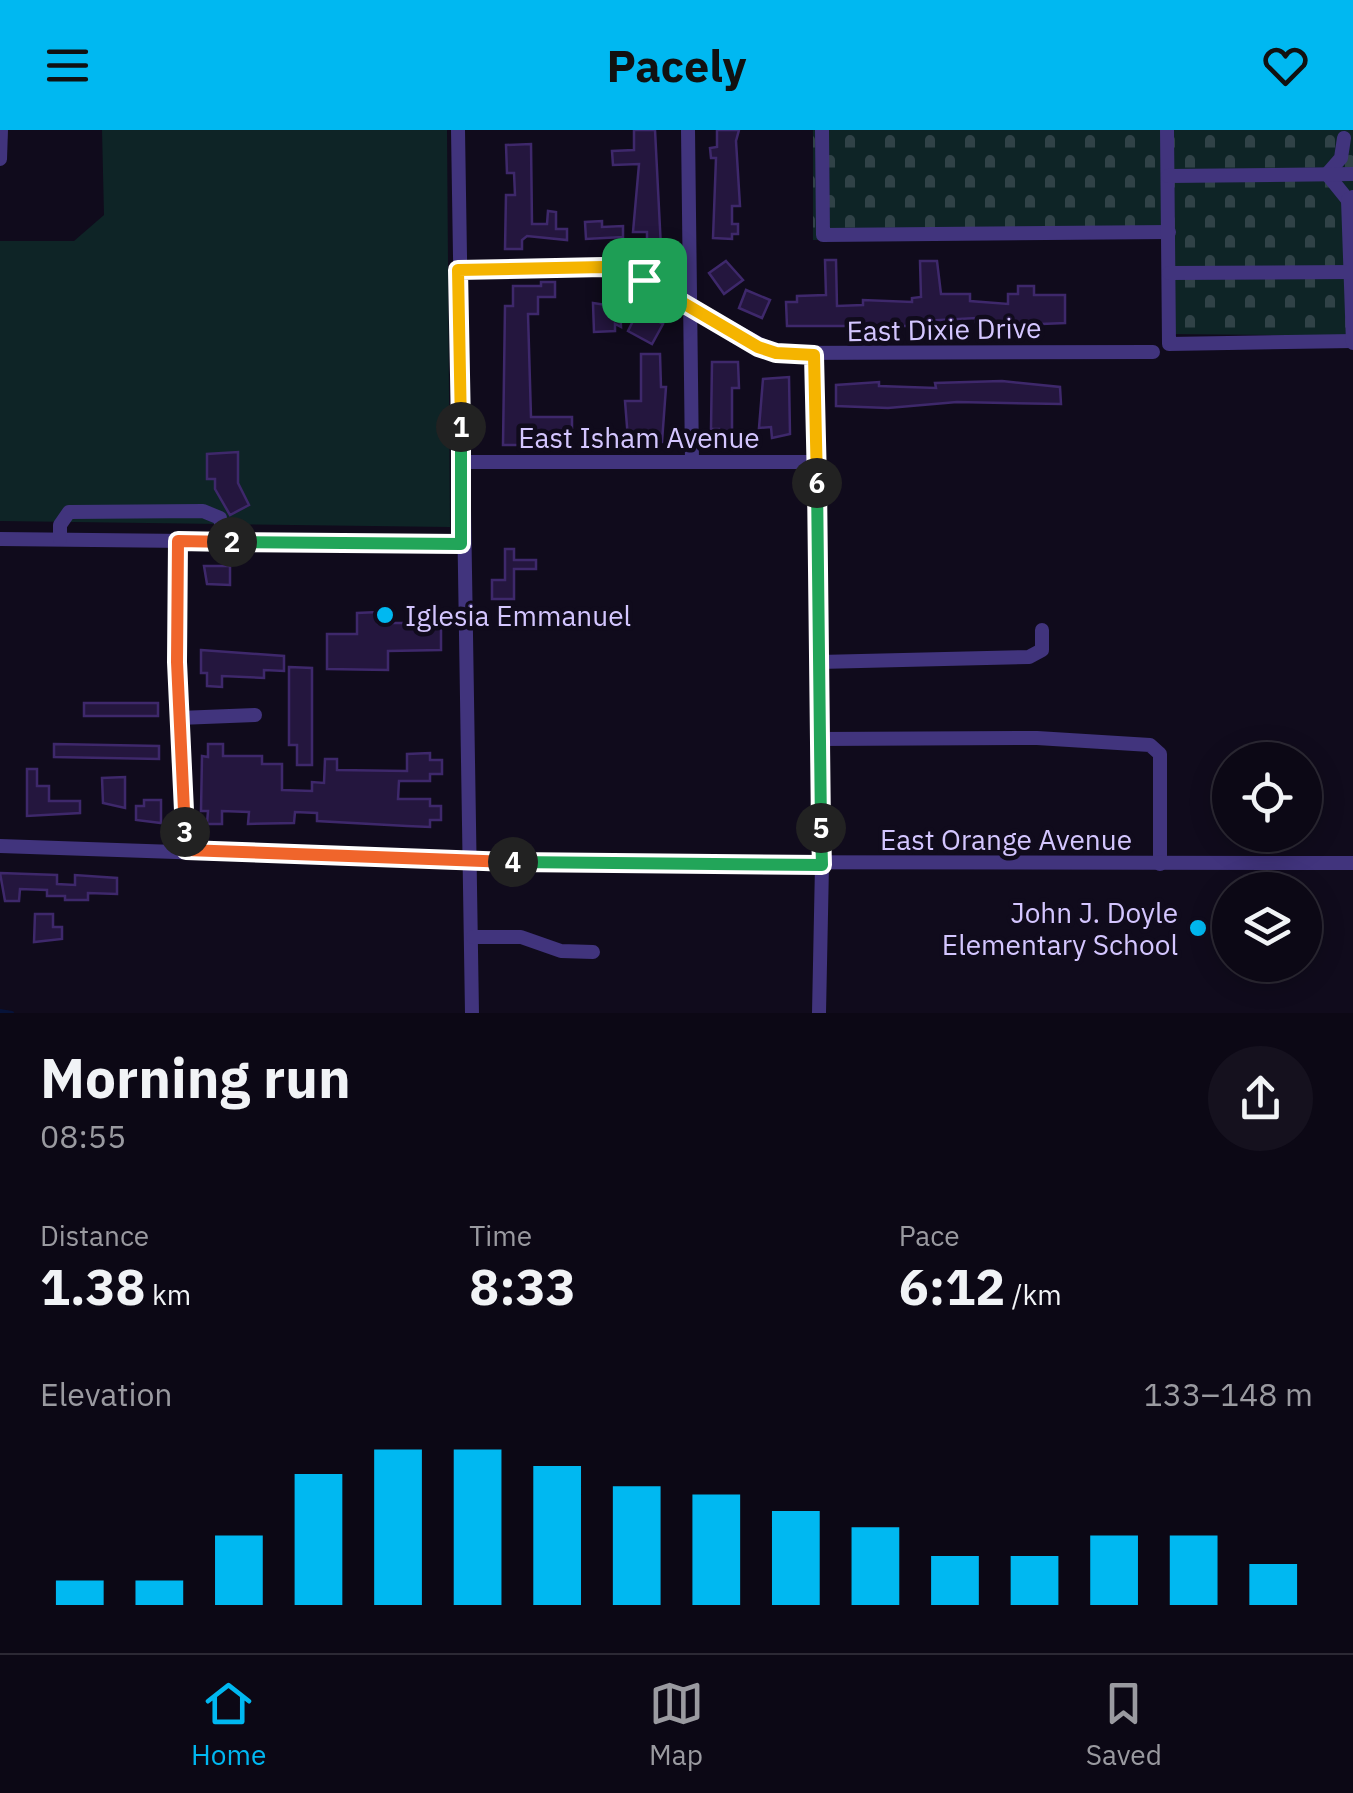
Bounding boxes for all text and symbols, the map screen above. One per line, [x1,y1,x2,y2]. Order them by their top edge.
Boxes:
text: Pacely [606,36,747,94]
icon: menu [40,38,95,93]
icon: heart [1258,38,1313,93]
pin [602,238,687,323]
icon: arrive [617,253,672,308]
street label: East Dixie Drive [846,309,1042,349]
pin: 1 [436,402,486,452]
text: 1 [453,408,469,445]
street label: East Isham Avenue [518,419,760,456]
pin: 6 [792,458,842,508]
text: 6 [809,464,825,501]
pin: 2 [207,517,257,567]
text: 2 [224,523,240,560]
place label: Iglesia Emmanuel [405,597,631,634]
marker: Iglesia Emmanuel [374,604,396,626]
map controls [1212,742,1322,982]
button: locate [1212,742,1322,852]
pin: 5 [796,803,846,853]
pin: 3 [160,807,210,857]
text: 5 [813,809,829,846]
text: 3 [177,813,193,850]
street label: East Orange Avenue [880,821,1132,858]
pin: 4 [488,837,538,887]
text: 4 [505,843,521,880]
button: layers [1212,872,1322,982]
place label: John J. Doyle Elementary School [942,894,1178,963]
marker: John J. Doyle Elementary School [1187,917,1209,939]
text: Morning run [40,1042,351,1113]
button: share [1208,1046,1313,1151]
text: 08:55 [40,1115,126,1157]
text: Distance [40,1217,149,1254]
text: Time [469,1217,532,1254]
text: Pace [899,1217,960,1254]
text: 1.38 [40,1254,146,1319]
text: 8:33 [469,1254,576,1319]
text: 6:12 [899,1254,1005,1319]
text: km [146,1276,191,1313]
text: /km [1005,1276,1062,1313]
text: Elevation [40,1373,173,1415]
text: 133–148 m [1143,1373,1313,1415]
tab: Home [191,1676,266,1773]
tab: Map [649,1676,704,1773]
tab: Saved [1086,1676,1162,1773]

